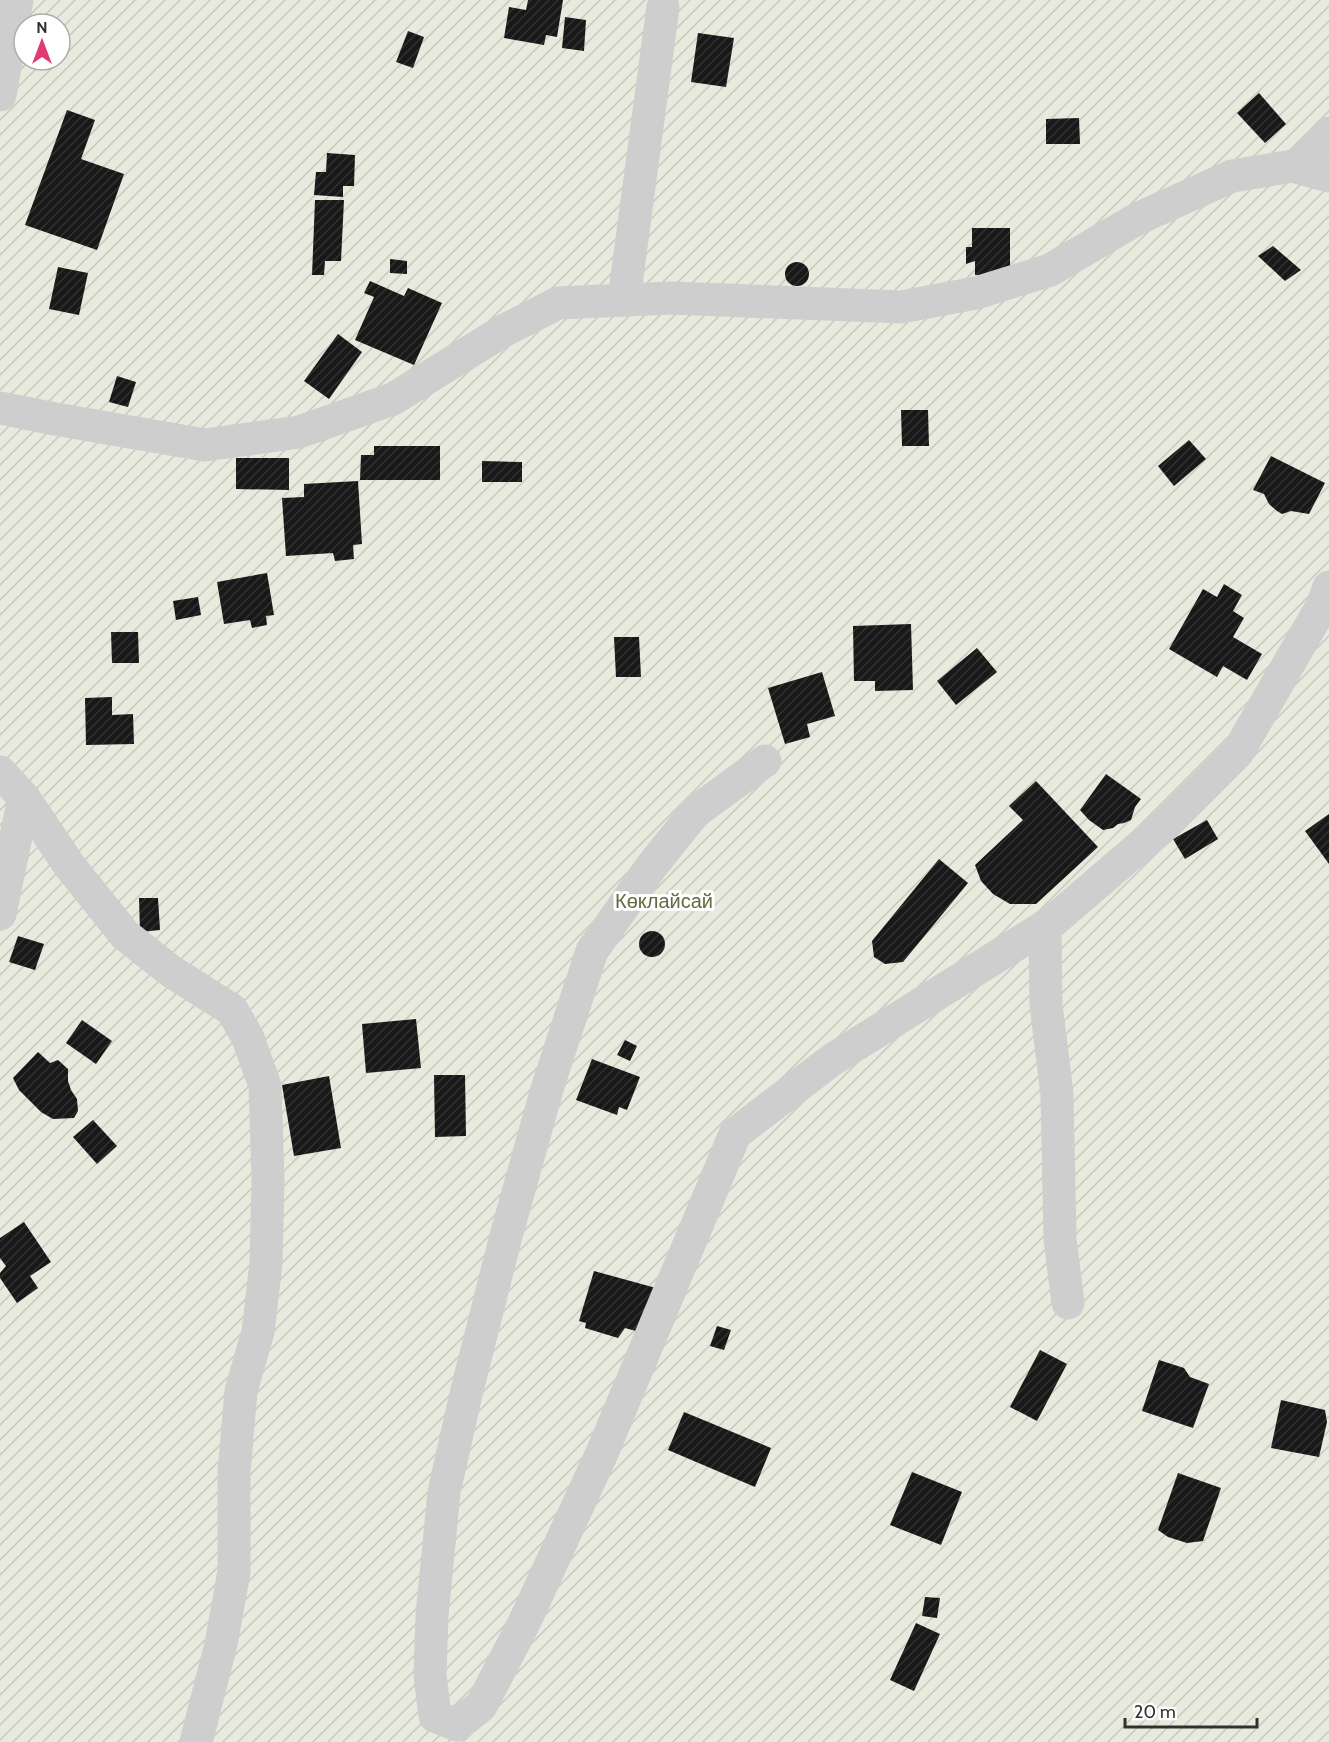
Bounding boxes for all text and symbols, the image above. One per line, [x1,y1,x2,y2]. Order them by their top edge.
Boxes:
north arrow [12,12,72,72]
text: N [36,18,48,37]
park label: Көклайсай [615,889,713,913]
scale bar [1125,1691,1257,1729]
text: 20 m [1134,1701,1176,1723]

